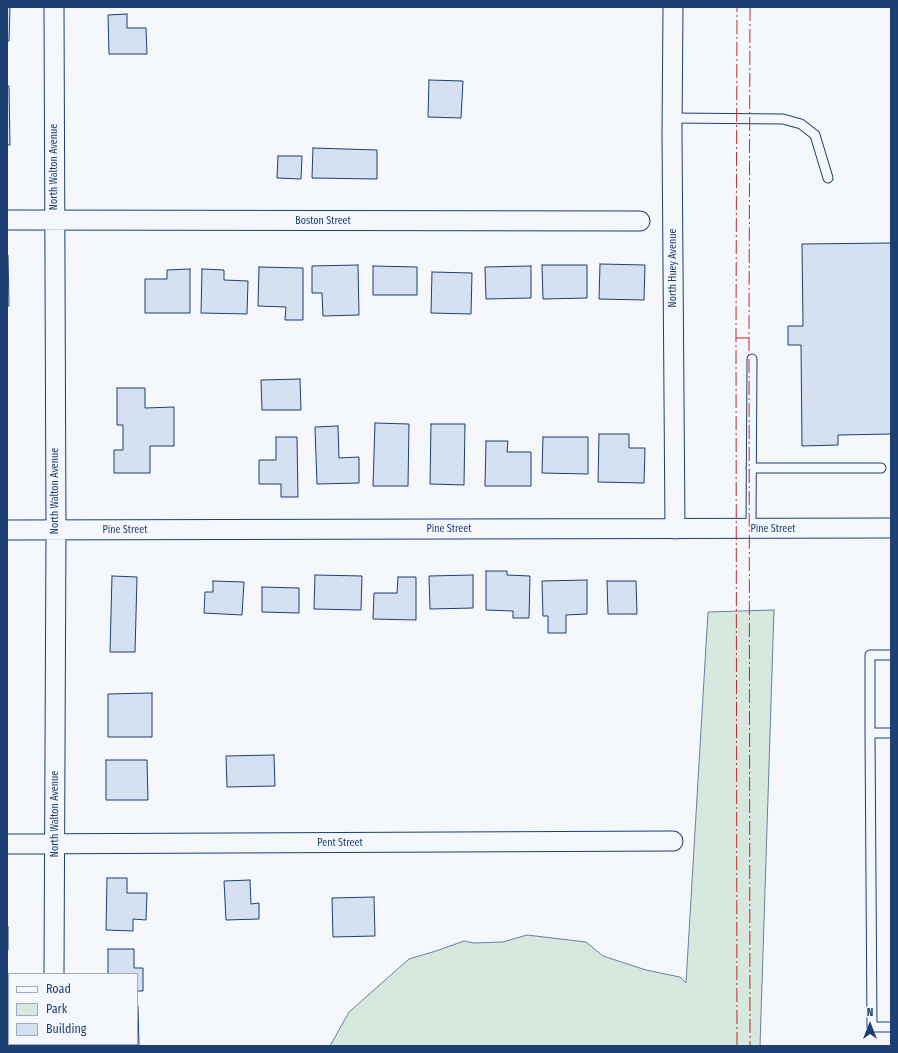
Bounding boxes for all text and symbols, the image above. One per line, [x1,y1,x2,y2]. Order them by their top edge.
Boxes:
street label: North Walton Avenue [48,124,60,210]
street label: Boston Street [295,215,351,227]
street label: North Huey Avenue [667,229,679,307]
street label: North Walton Avenue [49,448,61,534]
street label: Pine Street [427,523,471,535]
street label: Pine Street [751,523,795,535]
street label: Pine Street [103,524,147,536]
street label: North Walton Avenue [49,771,61,857]
street label: Pent Street [317,837,363,849]
legend [8,973,138,1045]
text: Road [46,982,71,996]
text: Park [46,1002,67,1016]
north arrow [850,1005,890,1045]
text: N [867,1006,873,1019]
text: Building [46,1022,86,1036]

